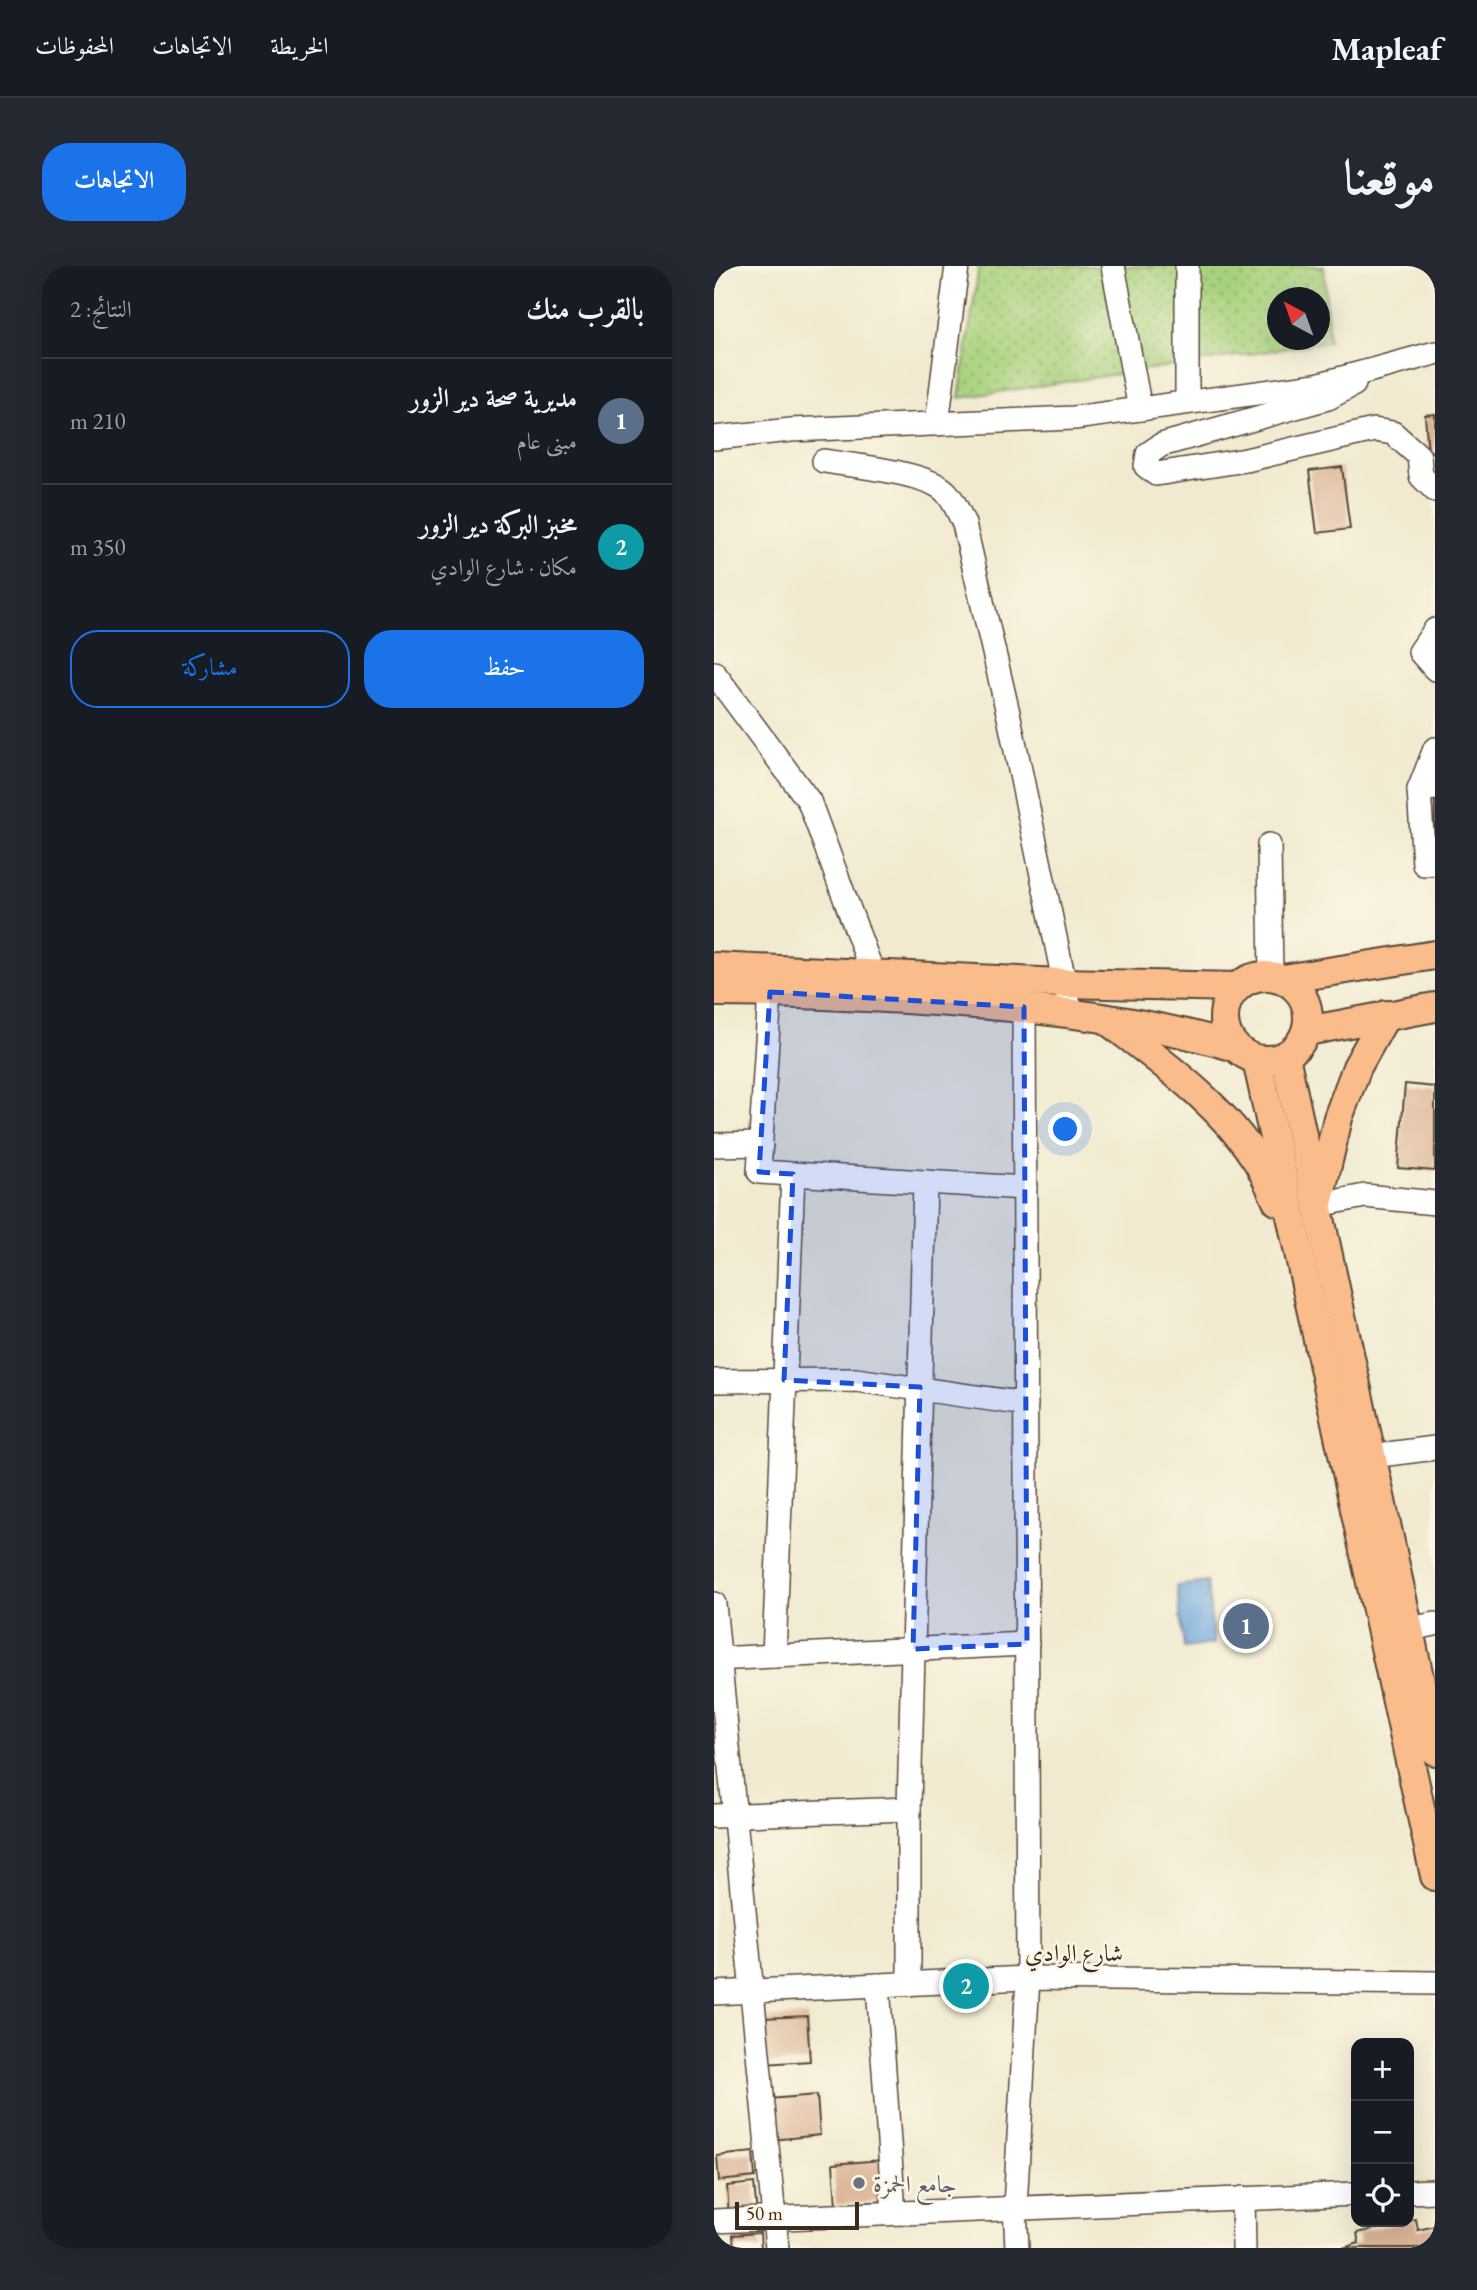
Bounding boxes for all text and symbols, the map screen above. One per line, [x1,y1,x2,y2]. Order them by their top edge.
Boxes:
text: Mapleaf [1331,27,1442,70]
text: المحفوظات [35,30,114,61]
text: الاتجاهات [152,30,232,61]
text: الخريطة [270,30,329,61]
button: الاتجاهات [42,143,186,221]
text: موقعنا [1343,145,1435,209]
north arrow [1267,287,1330,350]
text: بالقرب منك [526,289,644,328]
text: النتائج: 2 [70,294,132,324]
text: مديرية صحة دير الزور [409,381,577,415]
text: 210 m [70,406,126,436]
text: 1 [615,406,627,436]
text: مبنى عام [516,426,577,456]
text: مخبز البركة دير الزور [419,507,577,541]
text: 350 m [70,532,126,562]
text: 2 [615,532,627,562]
text: مكان · شارع الوادي [430,552,577,582]
button: مشاركة [70,630,350,708]
button: حفظ [364,630,644,708]
your location [1048,1112,1082,1146]
pin: 1 [1223,1600,1269,1652]
street label: شارع الوادي [1025,1937,1123,1973]
pin: 2 [943,1960,989,2012]
map controls [1351,2038,1414,2227]
button: + [1351,2038,1414,2101]
button: − [1351,2101,1414,2164]
button: locate [1351,2164,1414,2227]
place label: جامع الحمزة [873,2168,957,2206]
marker: جامع الحمزة [851,2175,867,2191]
scale bar [735,2199,859,2231]
text: 50 m [746,2201,783,2226]

